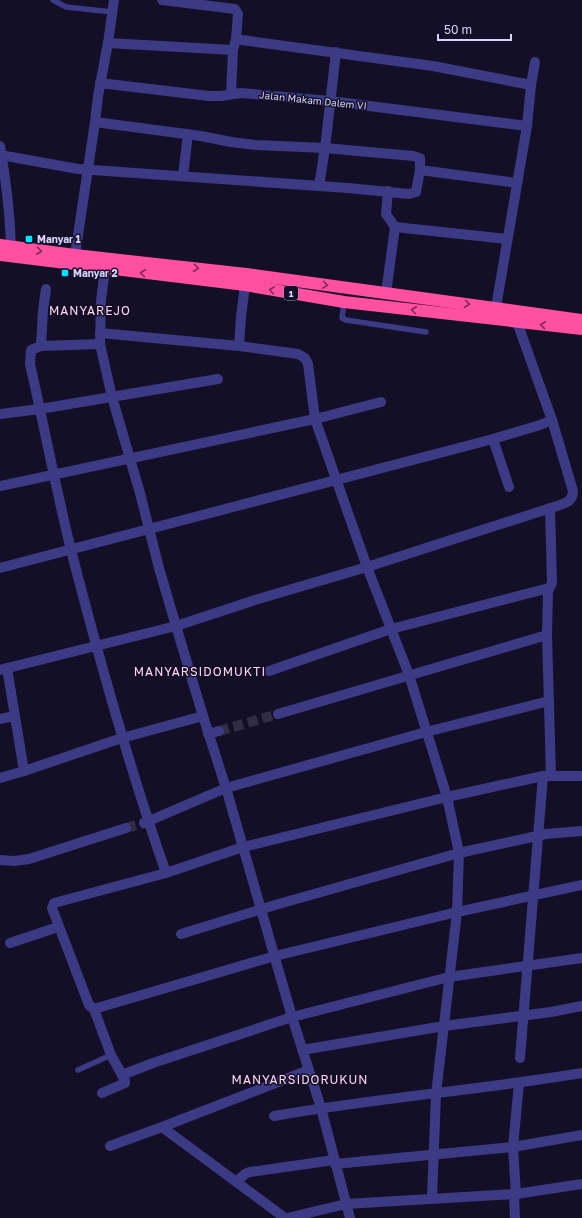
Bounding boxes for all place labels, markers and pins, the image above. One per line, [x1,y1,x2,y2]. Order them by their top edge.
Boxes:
place label: Manyar 1 [37,233,81,245]
marker: Manyar 1 [24,234,34,244]
place label: Manyar 2 [73,267,118,279]
marker: Manyar 2 [60,268,70,278]

